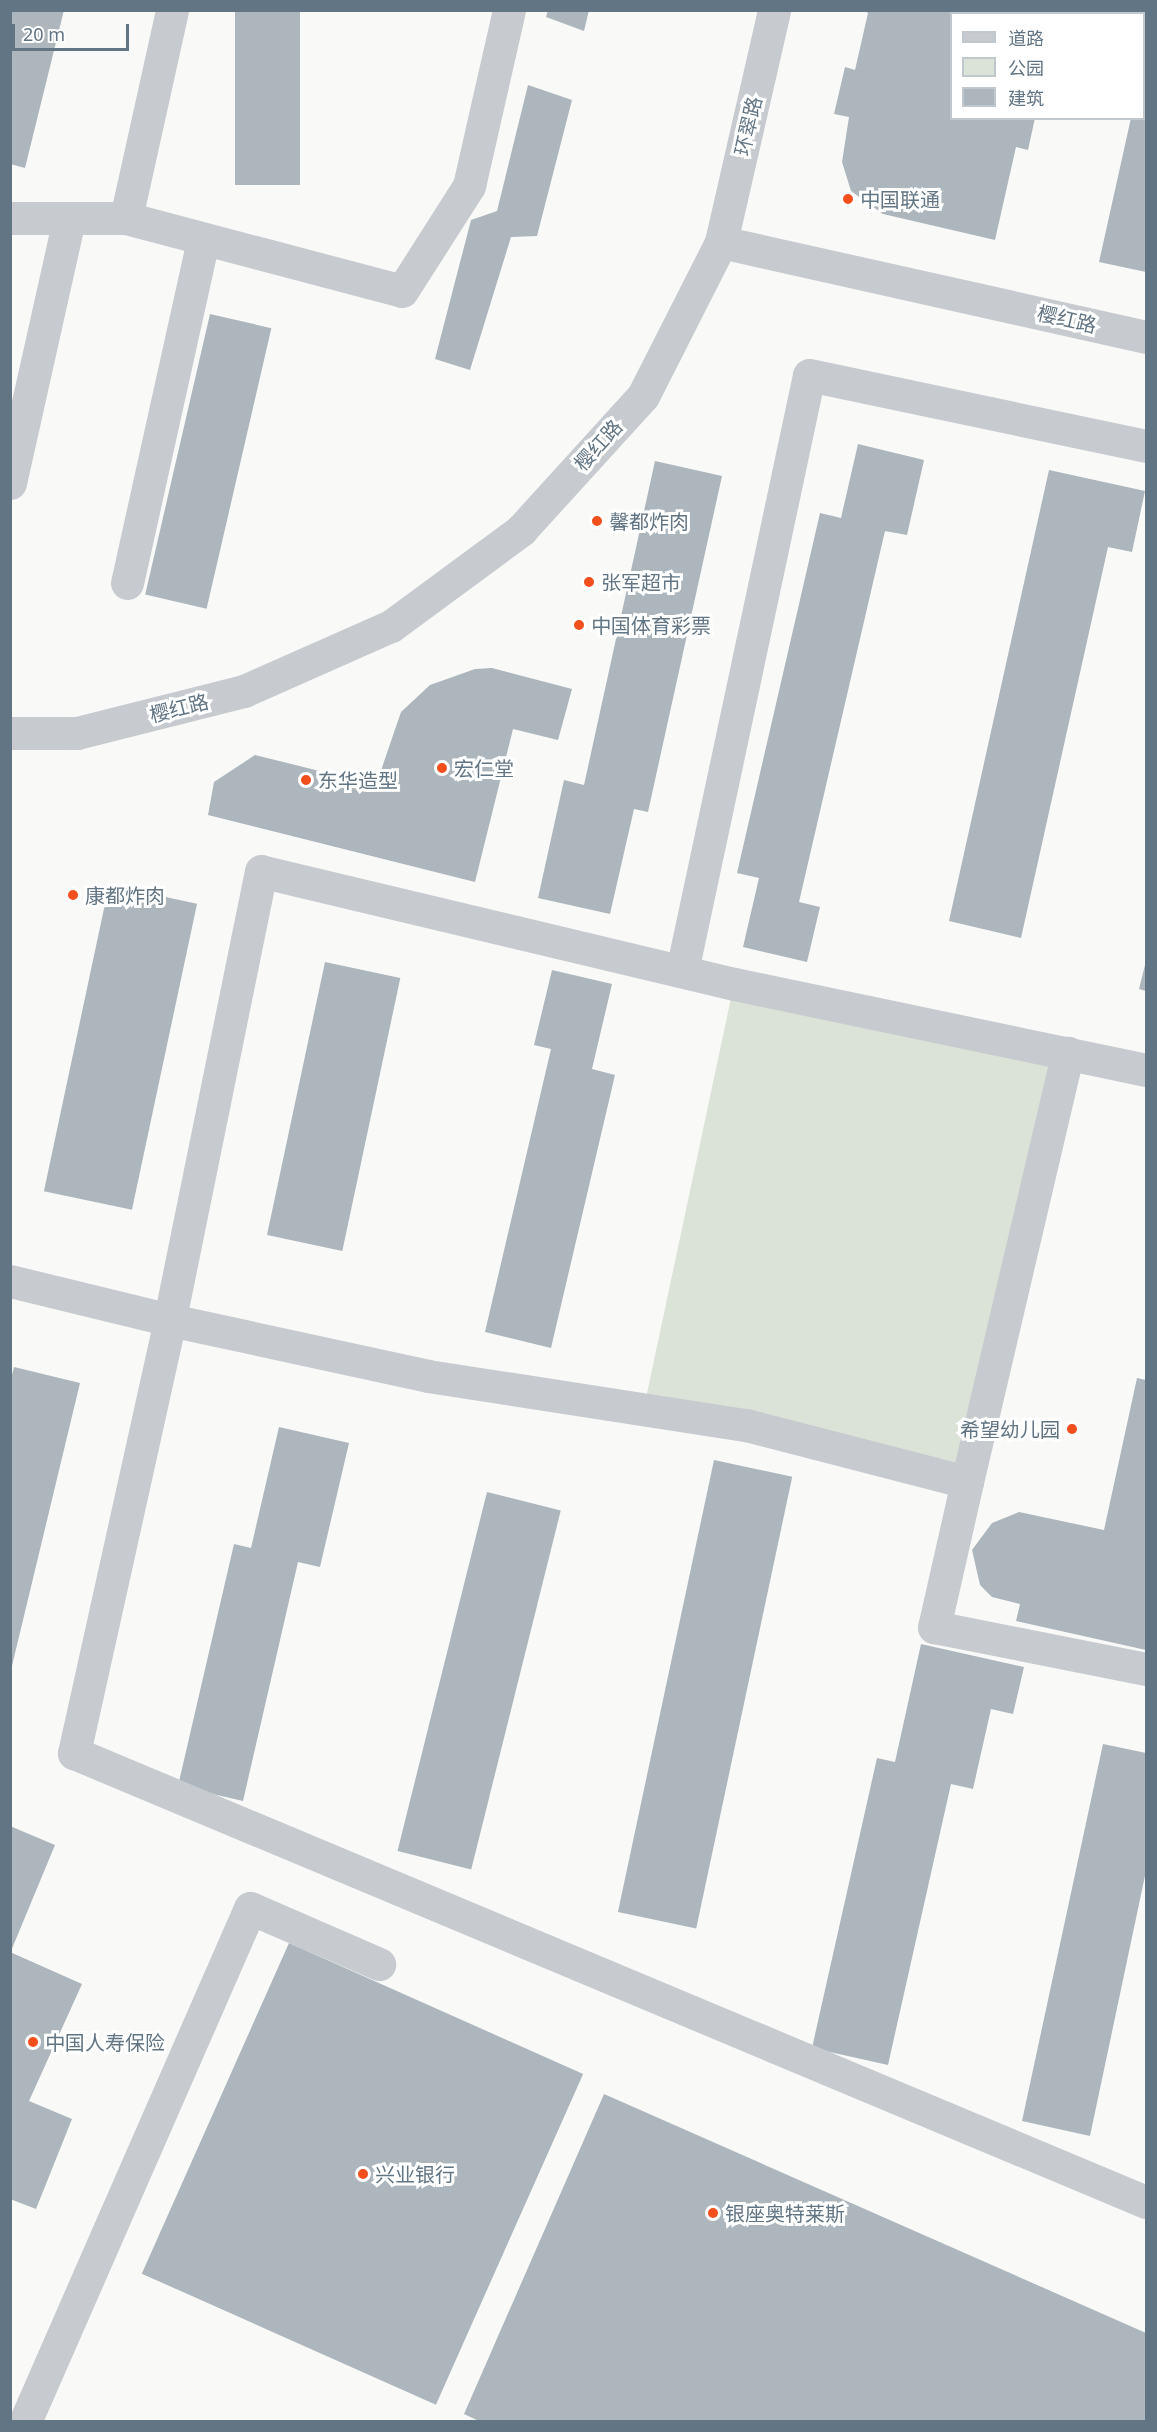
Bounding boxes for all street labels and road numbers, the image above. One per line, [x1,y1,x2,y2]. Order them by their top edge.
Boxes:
street label: 环翠路 [730,94,766,158]
street label: 樱红路 [1035,301,1099,337]
street label: 樱红路 [569,415,627,475]
street label: 樱红路 [147,689,211,727]

